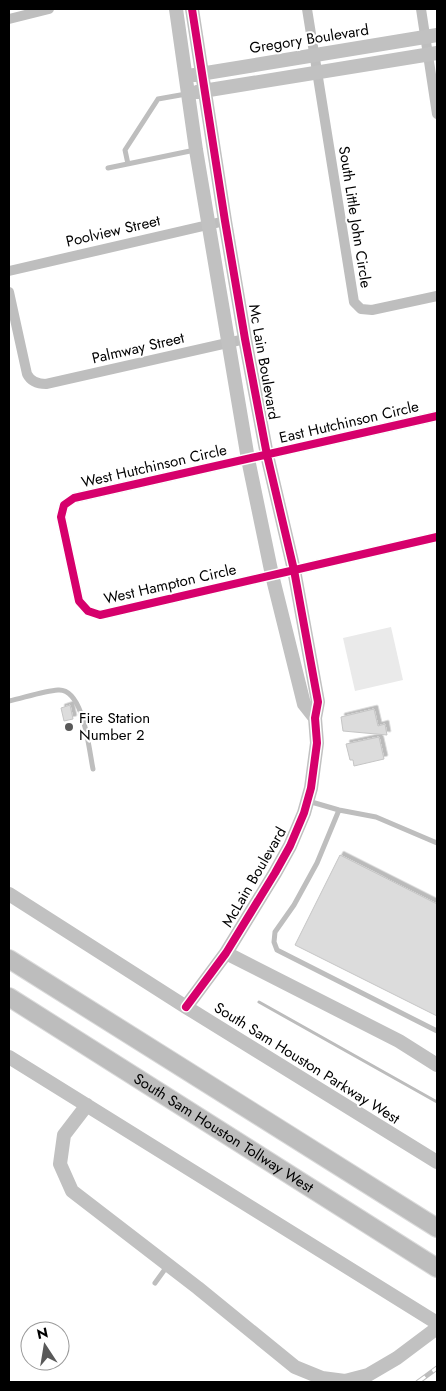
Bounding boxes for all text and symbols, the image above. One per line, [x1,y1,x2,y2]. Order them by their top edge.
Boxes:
street label: Gregory Boulevard [248,19,370,59]
street label: South Little John Circle [333,145,377,290]
street label: Poolview Street [64,209,163,253]
street label: Mc Lain Boulevard [243,302,285,422]
street label: Palmway Street [90,327,187,369]
street label: East Hutchinson Circle [277,395,421,449]
street label: West Hutchinson Circle [79,439,229,493]
street label: West Hampton Circle [102,558,239,610]
place label: Fire Station Number 2 [79,707,150,746]
marker: Fire Station Number 2 [63,721,75,733]
street label: McLain Boulevard [216,823,292,931]
street label: South Sam Houston Parkway West [210,997,404,1130]
street label: South Sam Houston Tollway West [129,1068,318,1198]
north arrow [20,1321,70,1371]
text: N [35,1322,50,1344]

